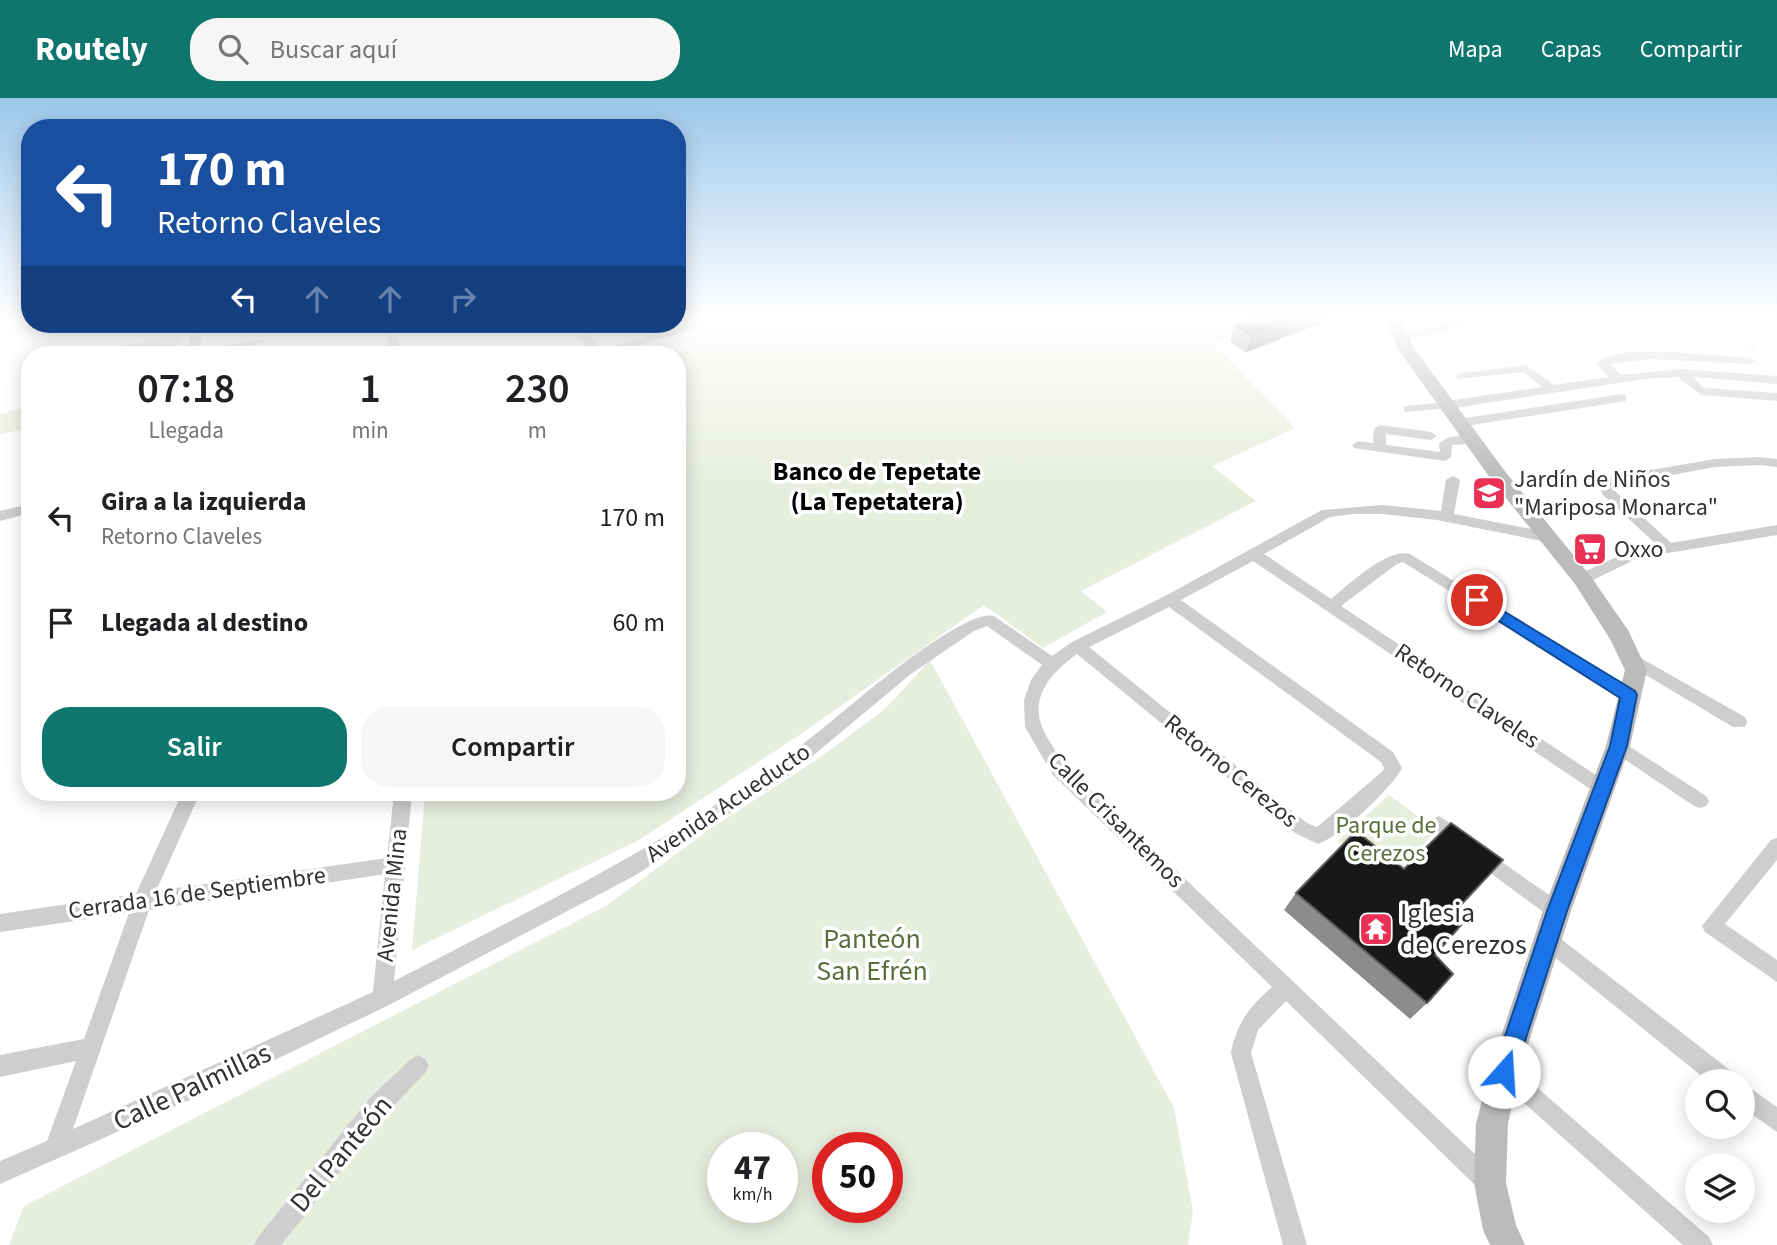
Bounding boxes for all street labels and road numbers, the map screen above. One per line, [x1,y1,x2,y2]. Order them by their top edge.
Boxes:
street label: Retorno Claveles [1388,634,1546,758]
street label: Retorno Cerezos [1156,706,1306,836]
street label: Avenida Acueducto [639,735,817,871]
street label: Calle Crisantemos [1040,744,1192,896]
street label: Avenida Mina [368,827,416,963]
street label: Cerrada 16 de Septiembre [66,858,328,928]
street label: Calle Palmillas [107,1033,277,1141]
street label: Del Panteón [280,1087,402,1221]

